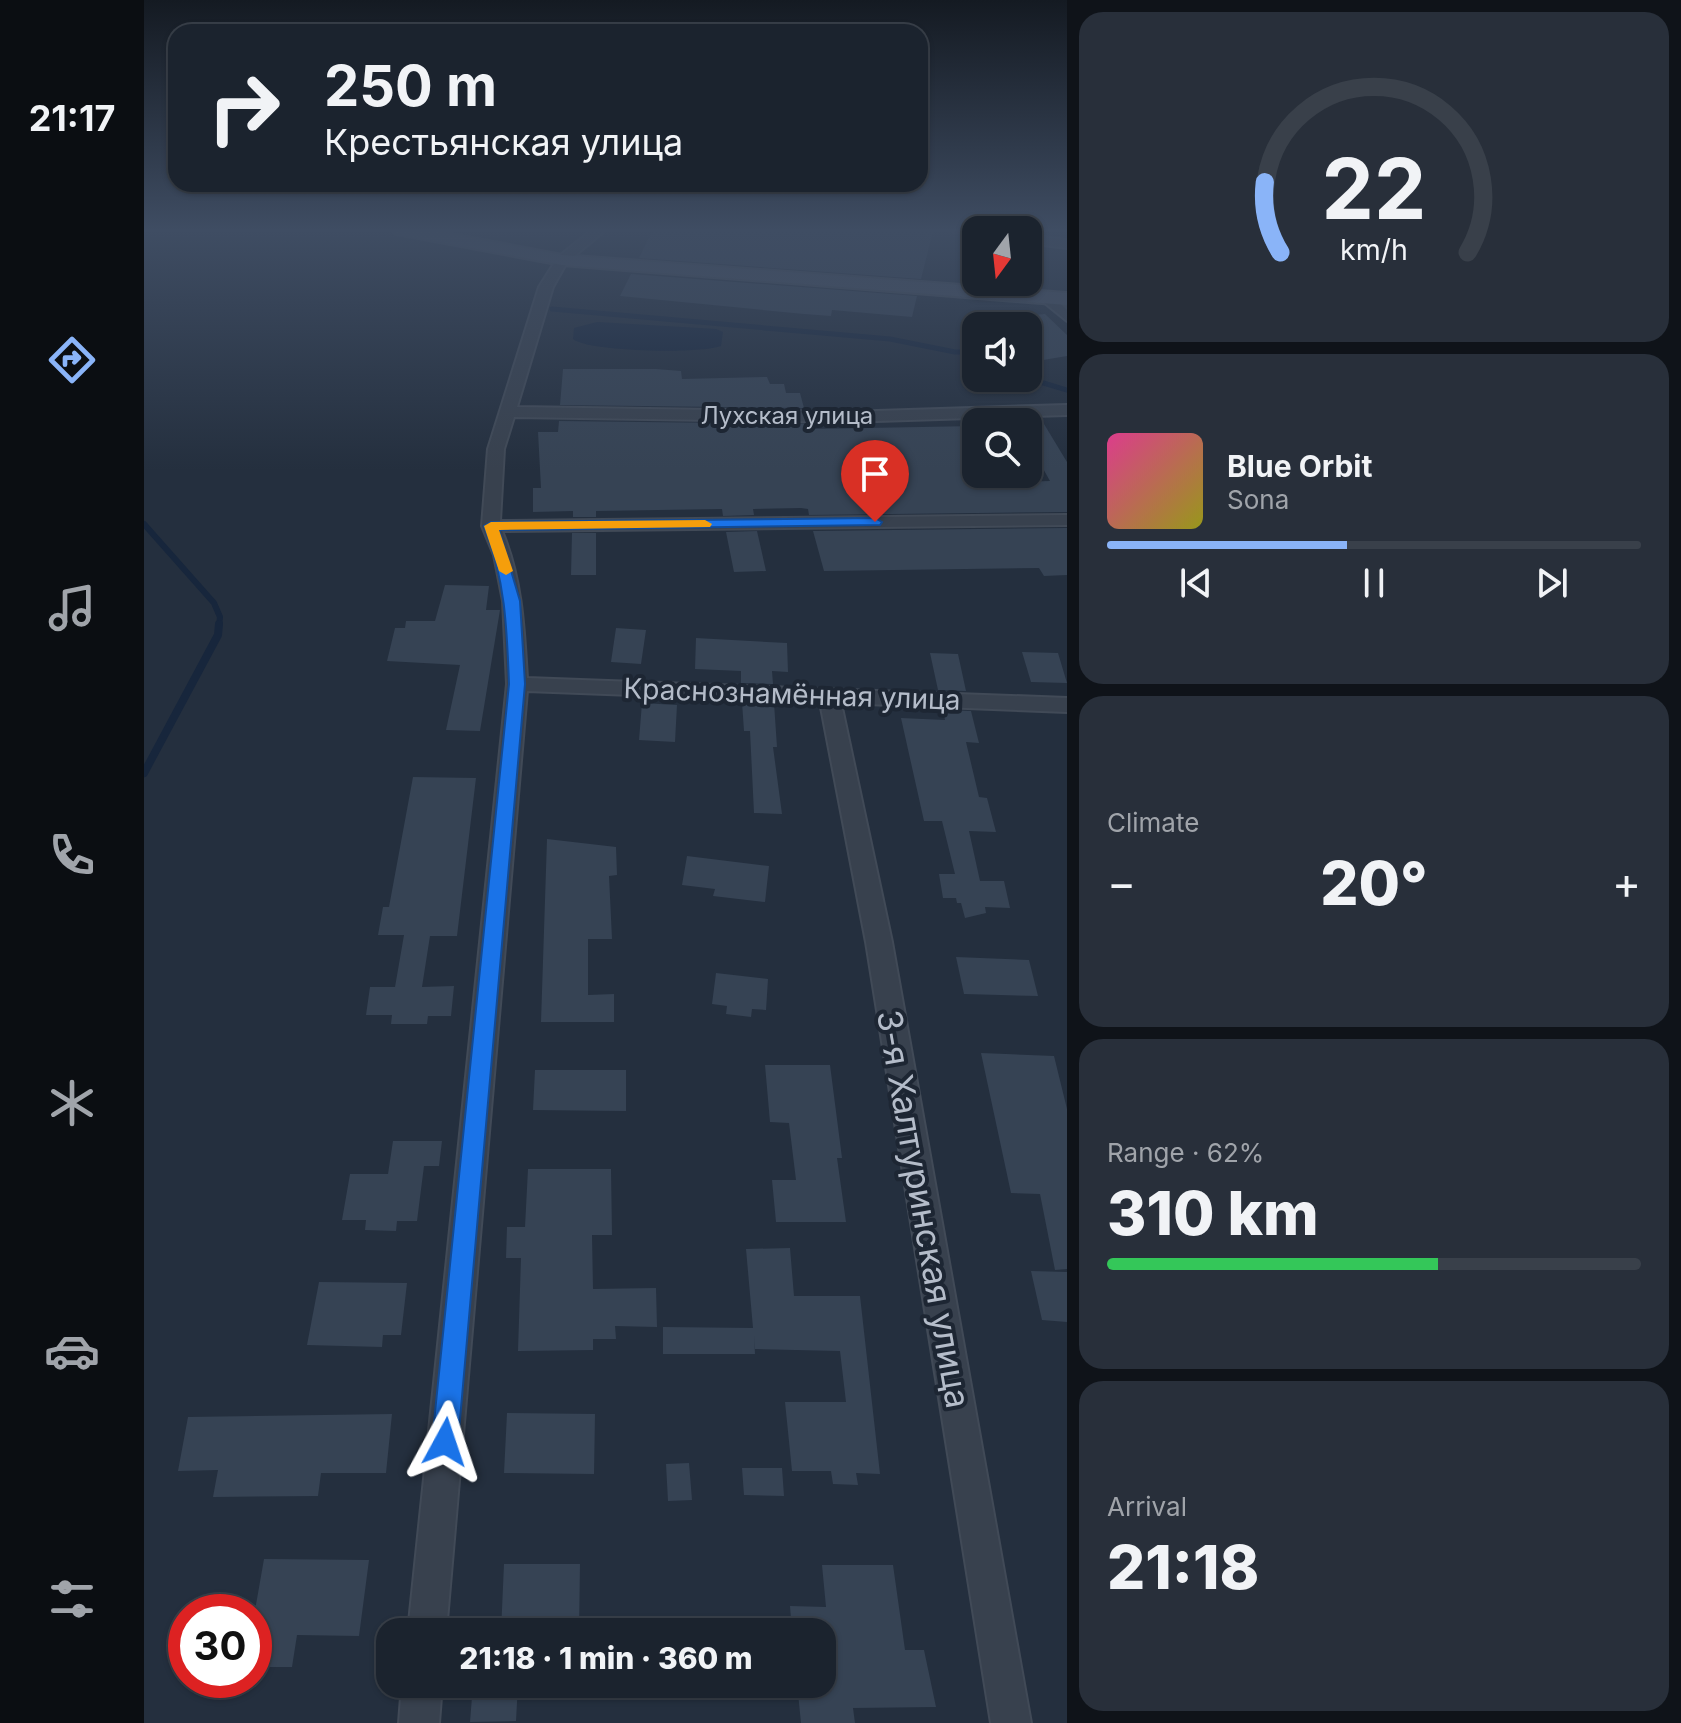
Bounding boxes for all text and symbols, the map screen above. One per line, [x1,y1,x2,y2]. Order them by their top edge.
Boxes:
text: 250 m [324,52,497,120]
icon: right [192,56,296,160]
text: 21:17 [29,96,115,140]
text: Крестьянская улица [324,120,683,164]
text: 22 [1322,138,1426,239]
north arrow [962,216,1042,296]
map controls [962,216,1042,488]
text: km/h [1340,232,1408,267]
button: sound [962,312,1042,392]
icon: directions [44,332,100,388]
street label: Лухская улица [701,401,873,430]
button: search [962,408,1042,488]
pin [841,440,909,522]
text: Blue Orbit [1227,448,1372,484]
icon: arrive [853,452,897,496]
text: Sona [1227,484,1289,515]
icon: previous [1174,561,1218,605]
icon: pause [1352,561,1396,605]
icon: next [1530,561,1574,605]
icon: music [44,580,100,636]
street label: Краснознамённая улица [623,671,961,717]
text: Climate [1107,807,1199,838]
icon: phone [44,827,100,883]
text: 20° [1320,847,1428,919]
text: − [1107,856,1136,910]
text: + [1612,856,1641,910]
street label: 3-я Халтуринская улица [869,1007,979,1411]
icon: climate [44,1075,100,1131]
text: Range · 62% [1107,1137,1264,1168]
text: 310 km [1107,1177,1319,1249]
icon: car [44,1323,100,1379]
position arrow [403,1400,487,1484]
text: Arrival [1107,1491,1187,1522]
text: 21:18 [1107,1531,1259,1603]
icon: filters [44,1571,100,1627]
speed limit sign: 30 [168,1594,272,1698]
text: 21:18 · 1 min · 360 m [459,1640,753,1676]

